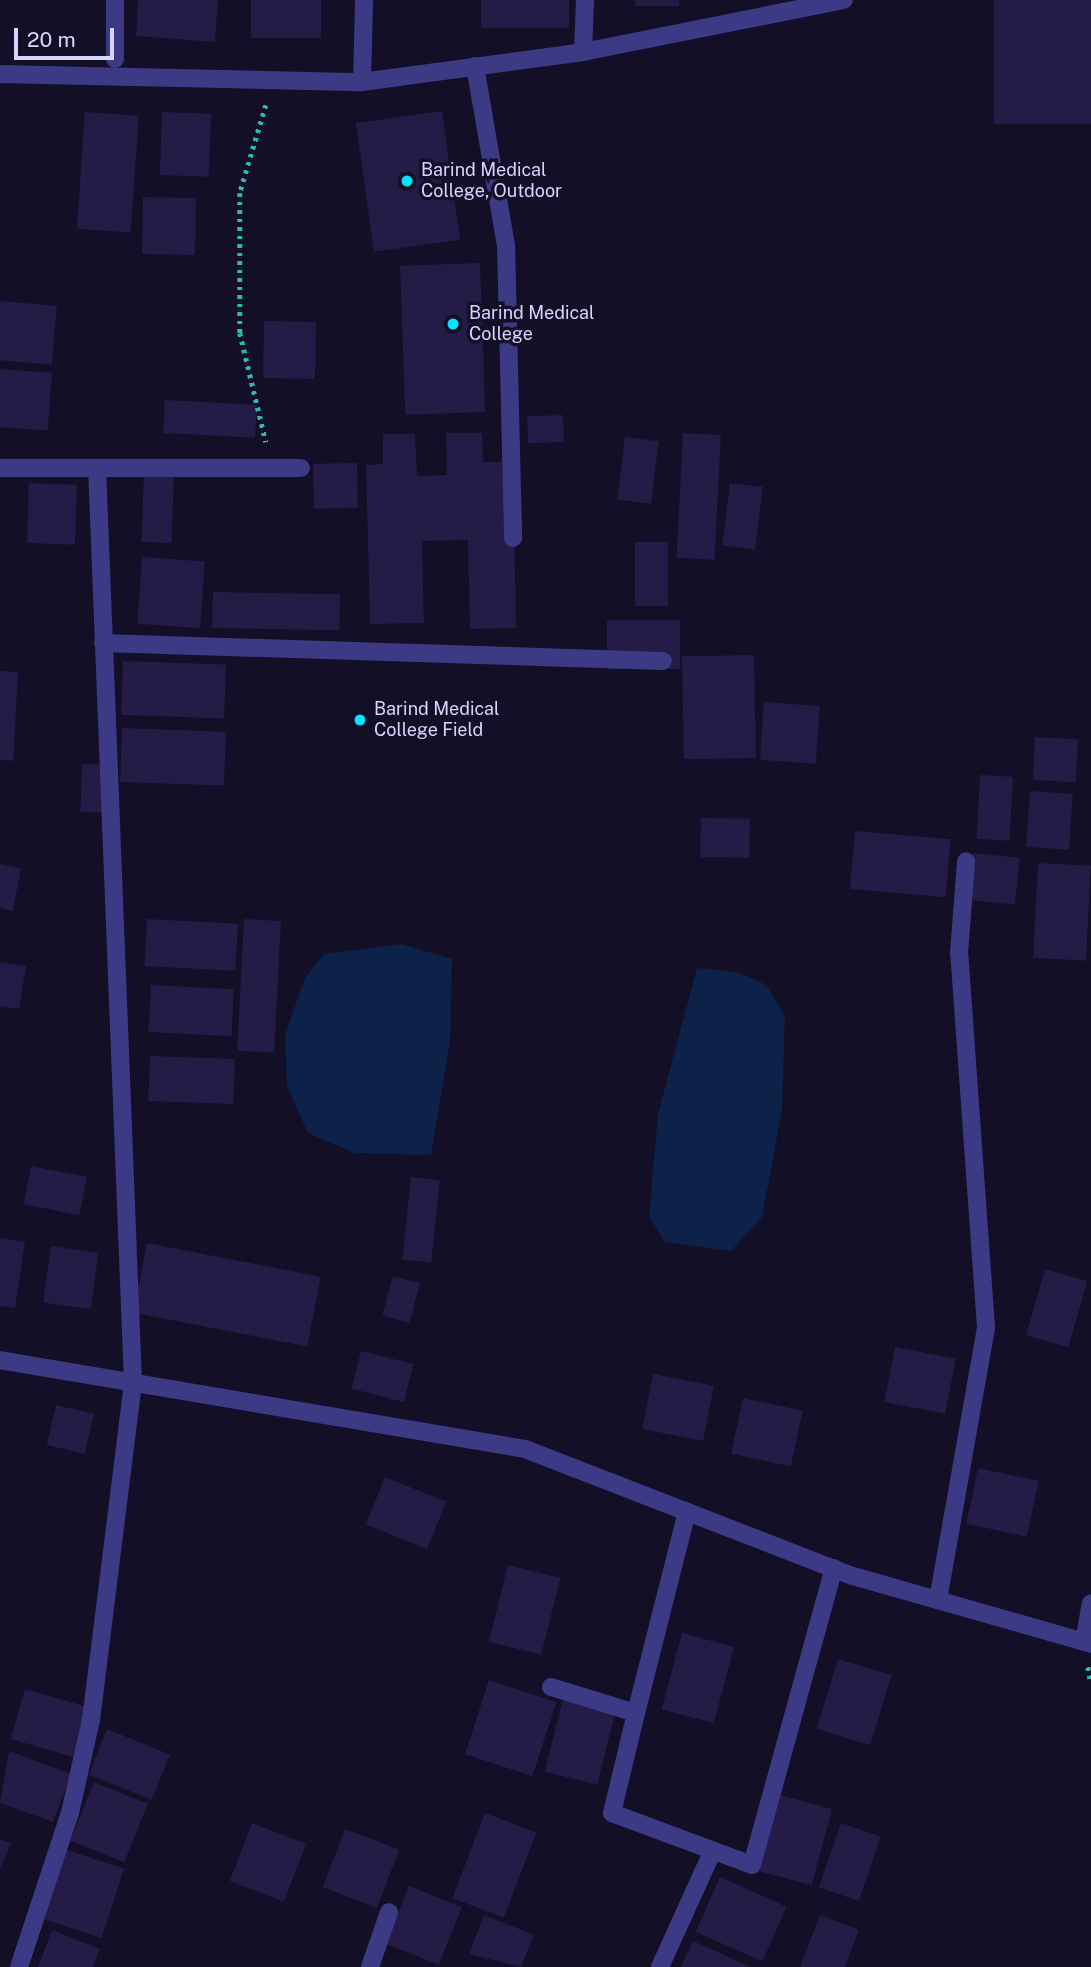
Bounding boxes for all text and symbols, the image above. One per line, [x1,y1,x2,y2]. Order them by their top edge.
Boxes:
scale bar [18,14,117,58]
text: 20 m [27,27,76,52]
place label: Barind Medical College, Outdoor [421,160,562,202]
marker: Barind Medical College, Outdoor [399,173,415,189]
place label: Barind Medical College [469,303,595,346]
marker: Barind Medical College [443,314,463,334]
place label: Barind Medical College Field [374,699,500,742]
marker: Barind Medical College Field [352,712,368,728]

